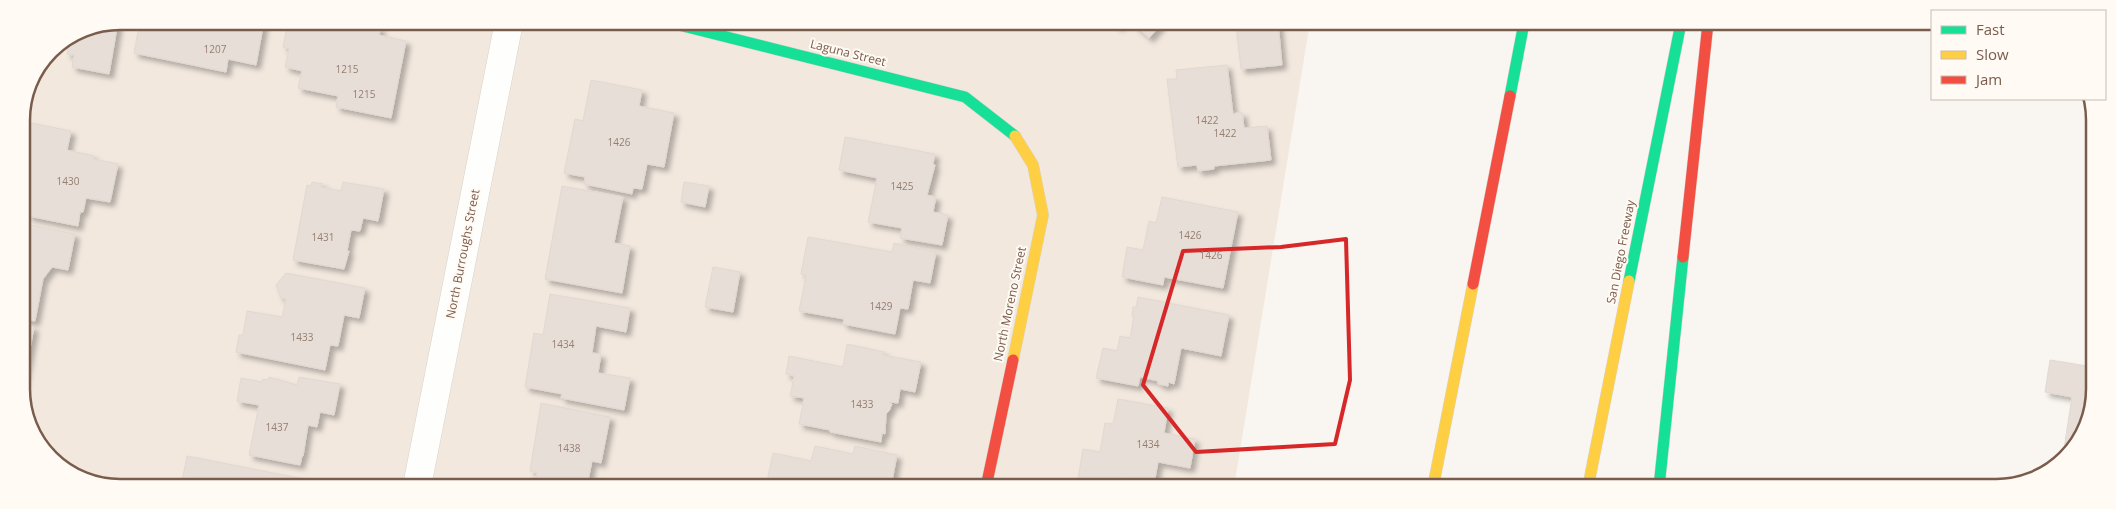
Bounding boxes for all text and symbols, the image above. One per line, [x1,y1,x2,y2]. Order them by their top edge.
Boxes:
legend [1931,10,2106,100]
text: Fast [1976,19,2005,39]
street label: Laguna Street [808,35,888,70]
house number: 1207 [204,42,227,56]
text: Slow [1976,44,2009,64]
house number: 1215 [336,62,359,76]
text: Jam [1974,69,2002,89]
house number: 1215 [353,87,376,101]
house number: 1422 [1196,113,1219,127]
house number: 1422 [1214,126,1237,140]
house number: 1426 [608,135,631,149]
house number: 1430 [57,174,80,188]
house number: 1425 [891,179,914,193]
street label: North Burroughs Street [442,188,483,320]
street label: San Diego Freeway [1602,197,1639,305]
house number: 1426 [1179,228,1202,242]
house number: 1431 [312,230,334,244]
street label: North Moreno Street [989,245,1030,363]
house number: 1426 [1200,248,1223,262]
house number: 1429 [870,299,893,313]
house number: 1433 [291,330,314,344]
house number: 1434 [552,337,575,351]
house number: 1433 [851,397,874,411]
house number: 1437 [266,420,289,434]
house number: 1434 [1137,437,1160,451]
house number: 1438 [558,441,581,455]

